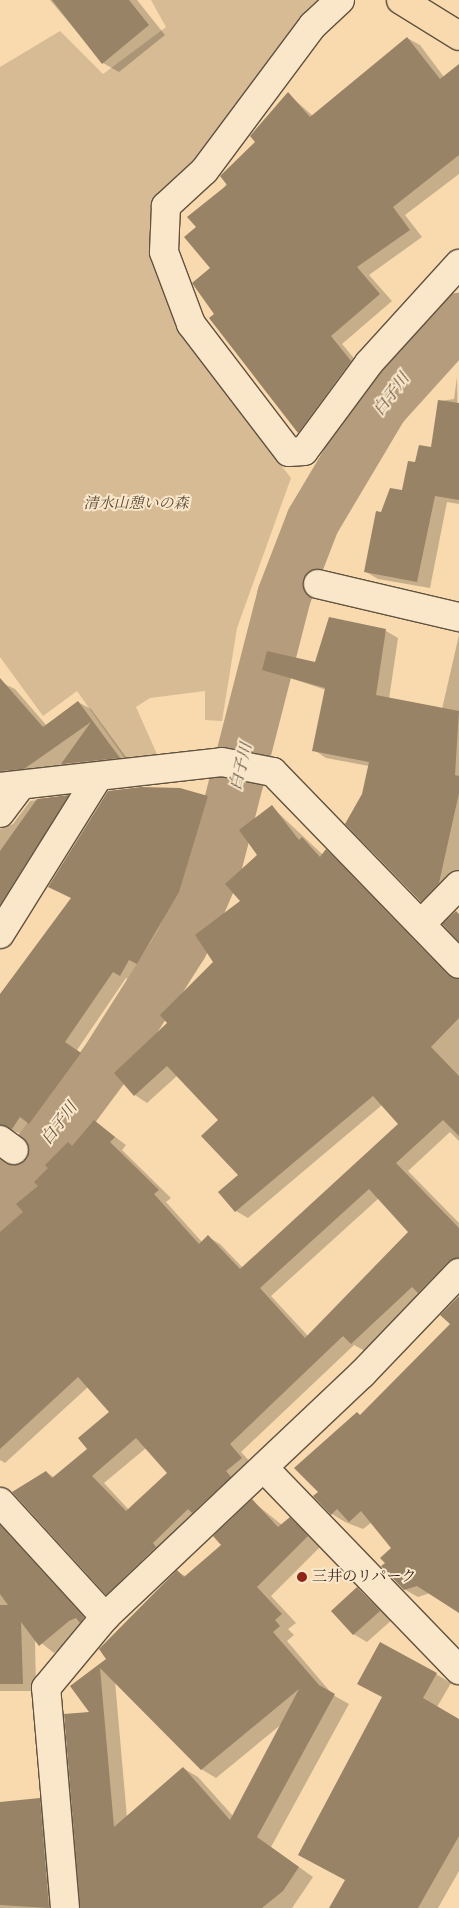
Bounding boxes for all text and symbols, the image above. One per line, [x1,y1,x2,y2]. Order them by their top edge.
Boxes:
water label: 白子川 [370,370,414,420]
park label: 清水山憩いの森 [84,495,188,513]
water label: 白子川 [227,741,257,793]
water label: 白子川 [38,1099,82,1149]
place label: 三井のリパーク [312,1568,417,1586]
marker: 三井のリパーク [296,1571,308,1583]

